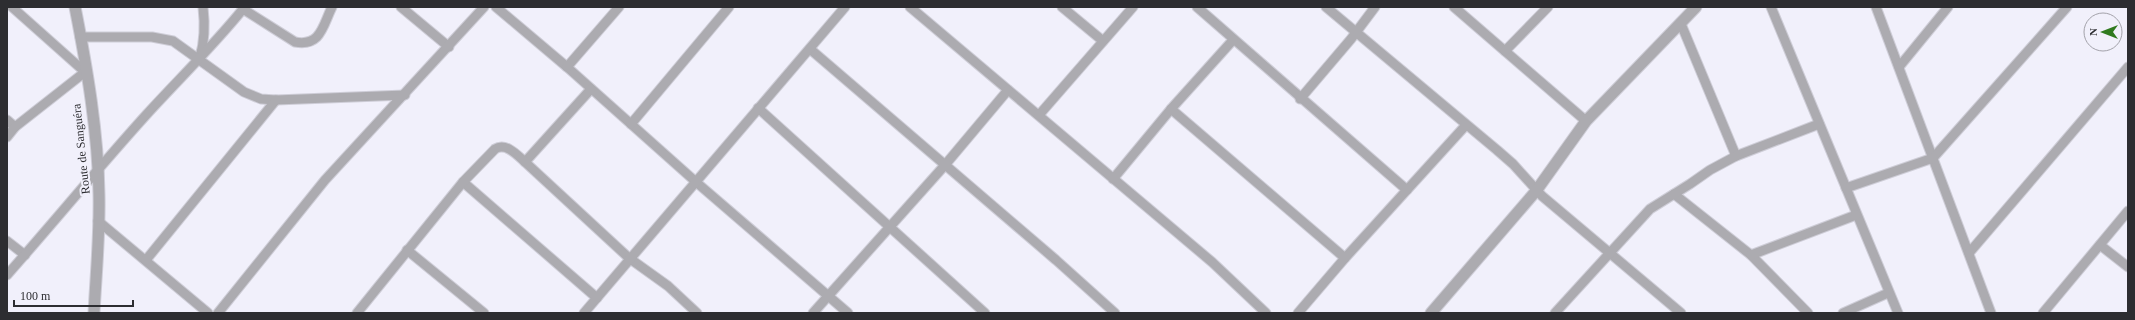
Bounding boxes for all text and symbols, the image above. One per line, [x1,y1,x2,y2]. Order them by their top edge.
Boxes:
north arrow [2083,12,2123,52]
text: N [2087,28,2099,36]
street label: Route de Sanguéra [69,103,93,195]
scale bar [14,282,133,308]
text: 100 m [20,289,51,303]

